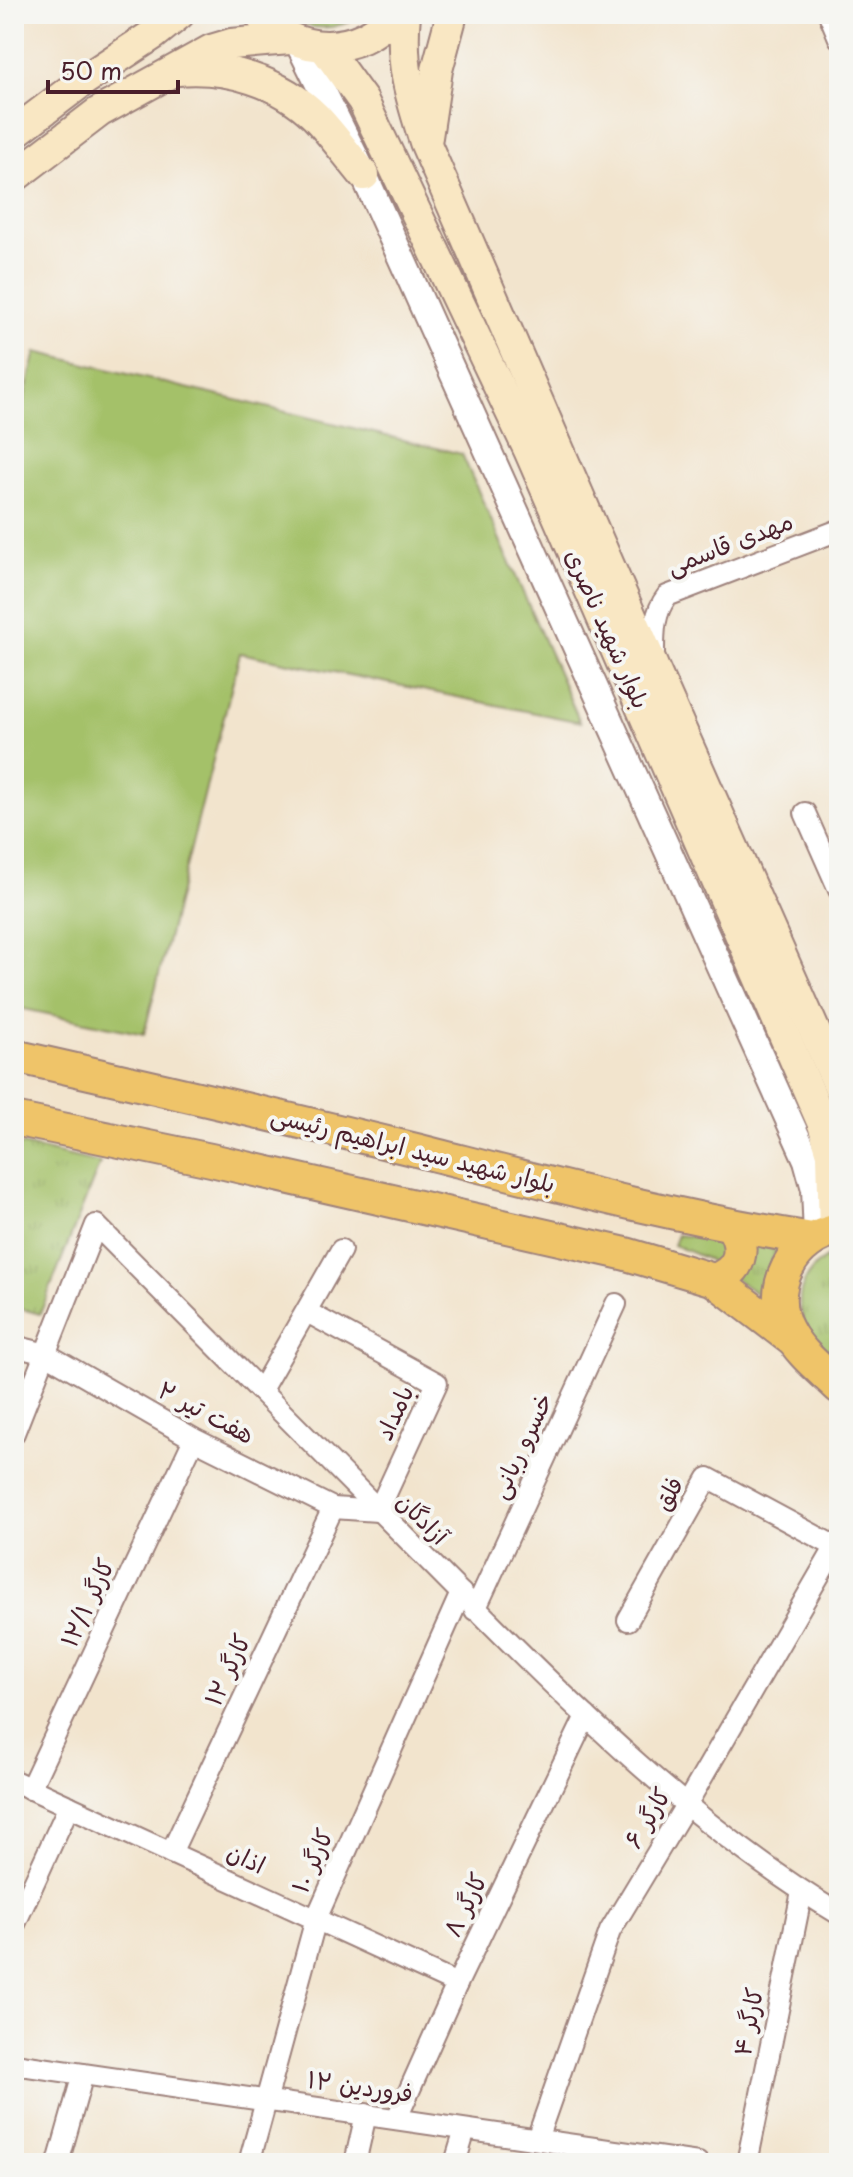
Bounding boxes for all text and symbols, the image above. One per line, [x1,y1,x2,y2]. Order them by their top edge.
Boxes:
scale bar [48,44,178,94]
text: 50 m [60,52,122,88]
street label: مهدی قاسمی [661,502,798,583]
street label: بلوار شهید ناصری [558,543,660,714]
street label: بلوار شهید سید ابراهیم رئیسی [267,1095,559,1203]
street label: هفت تیر ۲ [152,1371,262,1452]
street label: بامداد [365,1379,422,1446]
street label: خسرو ربانی [480,1386,560,1504]
street label: فلق [643,1469,691,1517]
street label: آزادگان [389,1483,459,1553]
street label: کارگر ۱۲/۱ [50,1552,122,1652]
street label: کارگر ۱۲ [194,1627,259,1711]
street label: کارگر ۶ [614,1780,679,1854]
street label: کارگر ۱۰ [281,1822,341,1898]
street label: اذان [222,1833,272,1882]
street label: کارگر ۸ [433,1866,495,1942]
street label: کارگر ۴ [723,1984,771,2059]
street label: ۱۲ فروردین [305,2060,415,2110]

